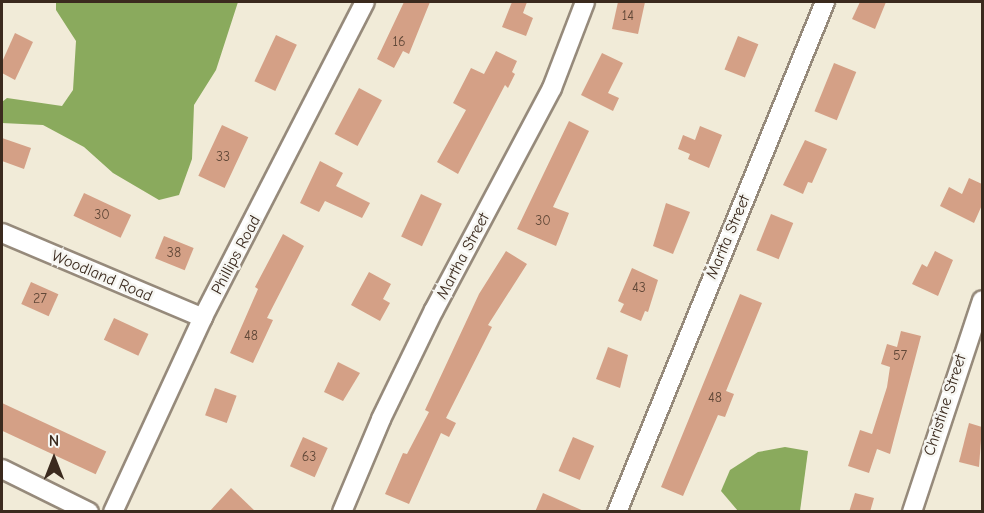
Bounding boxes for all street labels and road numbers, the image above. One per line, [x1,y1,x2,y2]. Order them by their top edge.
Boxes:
street label: Marita Street [702,192,754,282]
street label: Martha Street [432,210,494,302]
street label: Phillips Road [207,212,265,298]
street label: Woodland Road [49,246,155,306]
street label: Christine Street [920,352,970,458]

